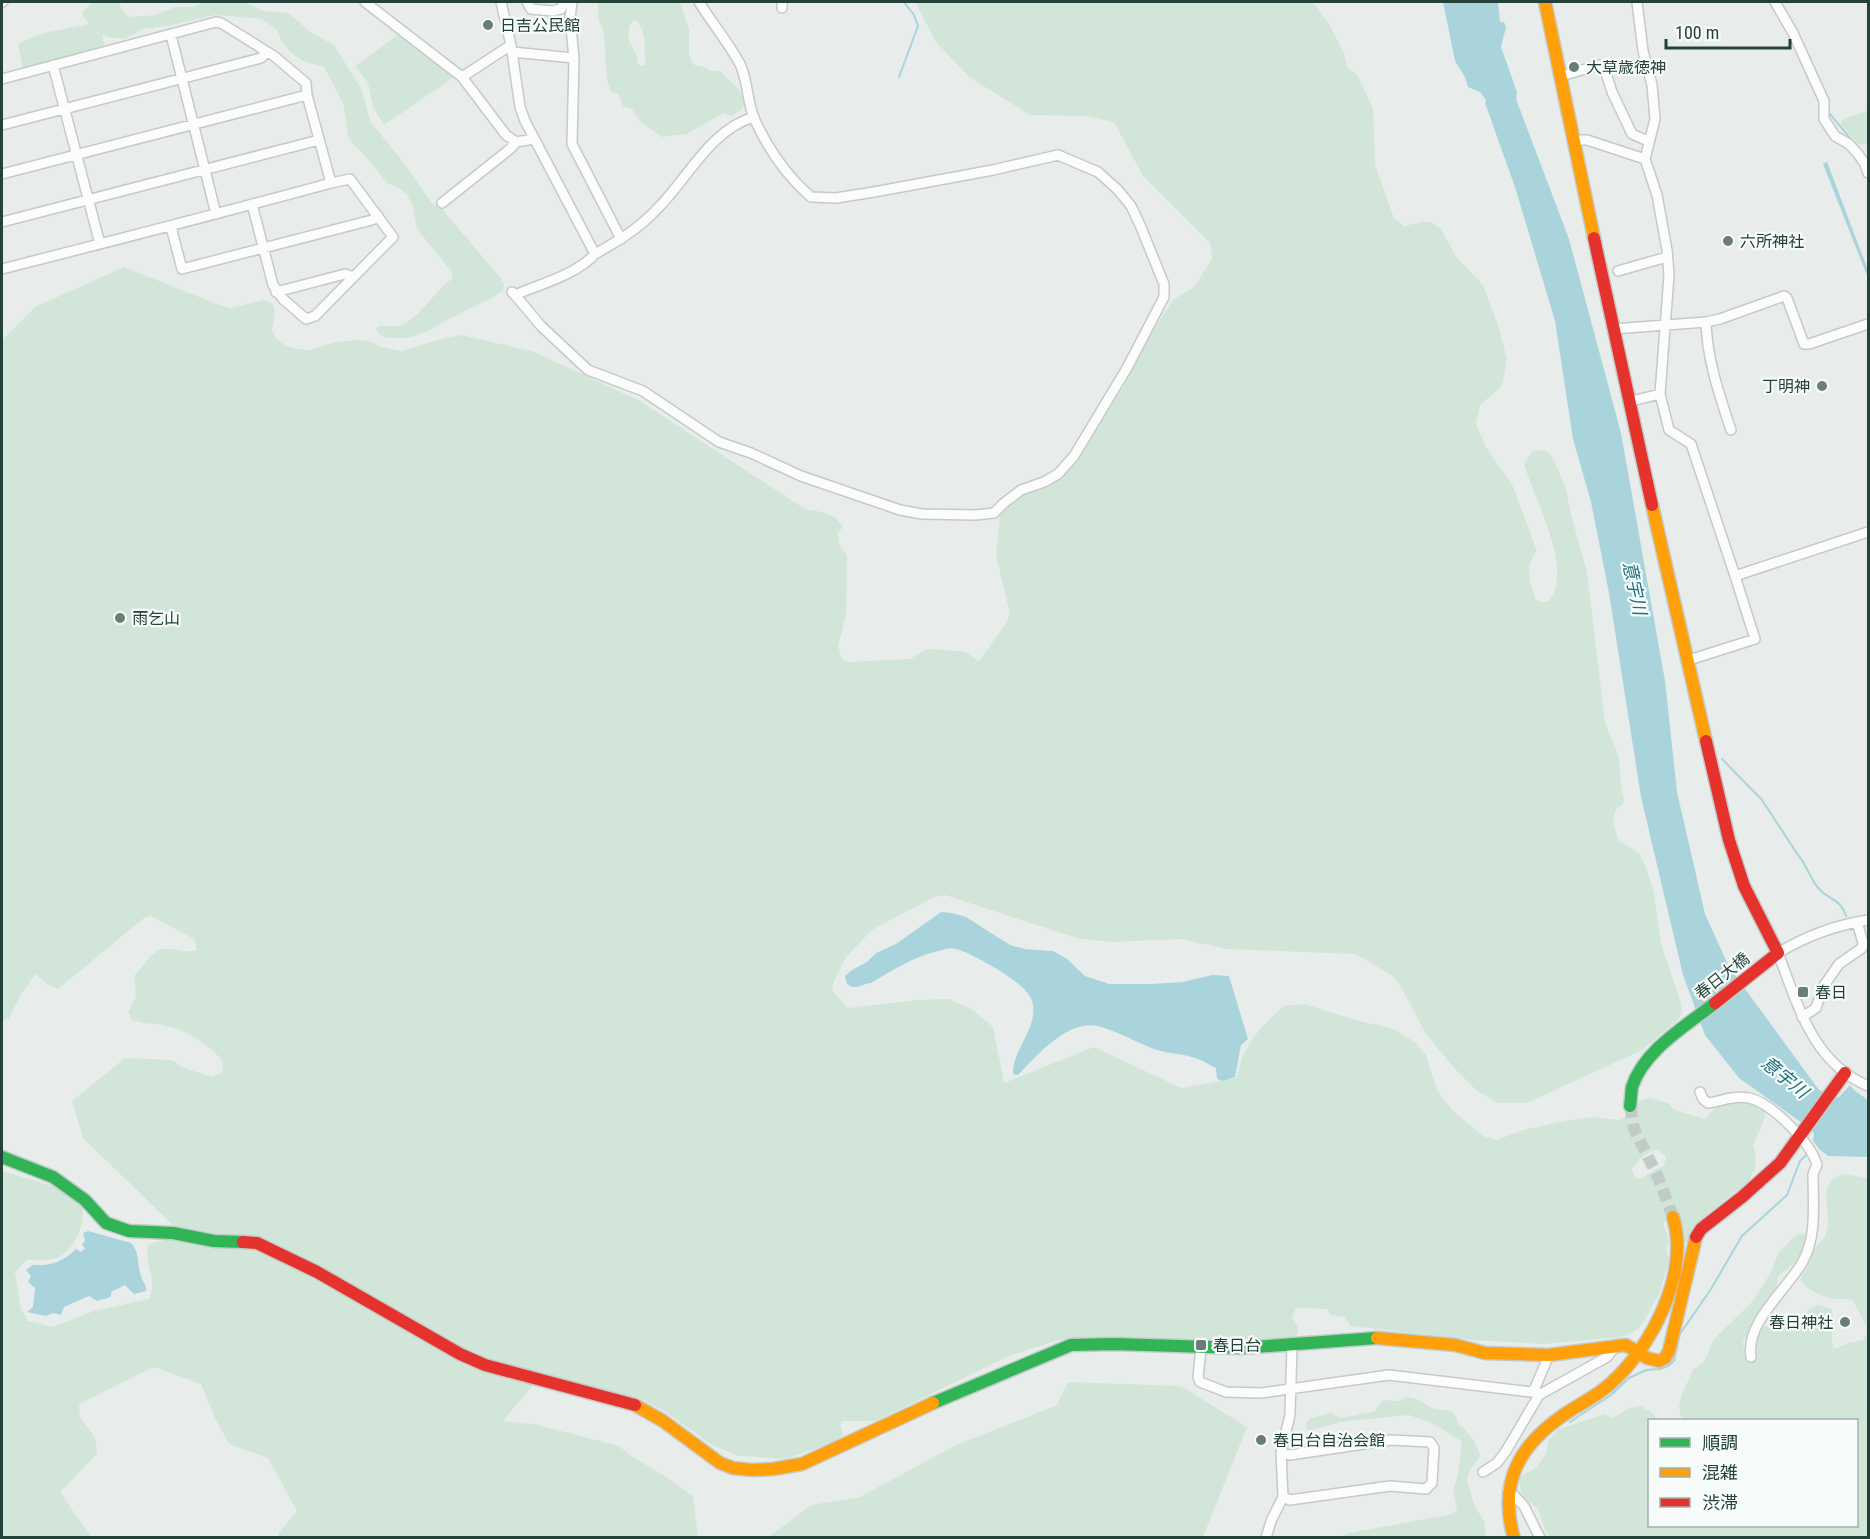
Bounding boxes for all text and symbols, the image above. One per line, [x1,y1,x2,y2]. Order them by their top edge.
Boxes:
scale bar [1666,12,1790,50]
place label: 日吉公民館 [500,16,580,35]
marker: 日吉公民館 [481,18,495,32]
text: 100 m [1675,22,1719,43]
place label: 大草歳徳神 [1586,58,1666,77]
marker: 大草歳徳神 [1567,60,1581,74]
place label: 六所神社 [1740,232,1804,251]
marker: 六所神社 [1721,234,1735,248]
place label: 丁明神 [1762,377,1810,396]
marker: 丁明神 [1815,379,1829,393]
water label: 意宇川 [1619,559,1651,619]
place label: 雨乞山 [132,609,180,628]
marker: 雨乞山 [113,611,127,625]
street label: 春日大橋 [1691,949,1753,1003]
place label: 春日 [1815,983,1847,1002]
marker: 春日 [1796,985,1810,999]
water label: 意宇川 [1757,1052,1814,1103]
place label: 春日神社 [1769,1313,1833,1332]
marker: 春日神社 [1838,1315,1852,1329]
place label: 春日台 [1213,1336,1261,1355]
marker: 春日台 [1194,1338,1208,1352]
legend [1648,1419,1858,1527]
place label: 春日台自治会館 [1273,1431,1385,1450]
text: 順調 [1702,1432,1738,1453]
marker: 春日台自治会館 [1254,1433,1268,1447]
text: 混雑 [1702,1462,1738,1483]
text: 渋滞 [1702,1492,1738,1513]

